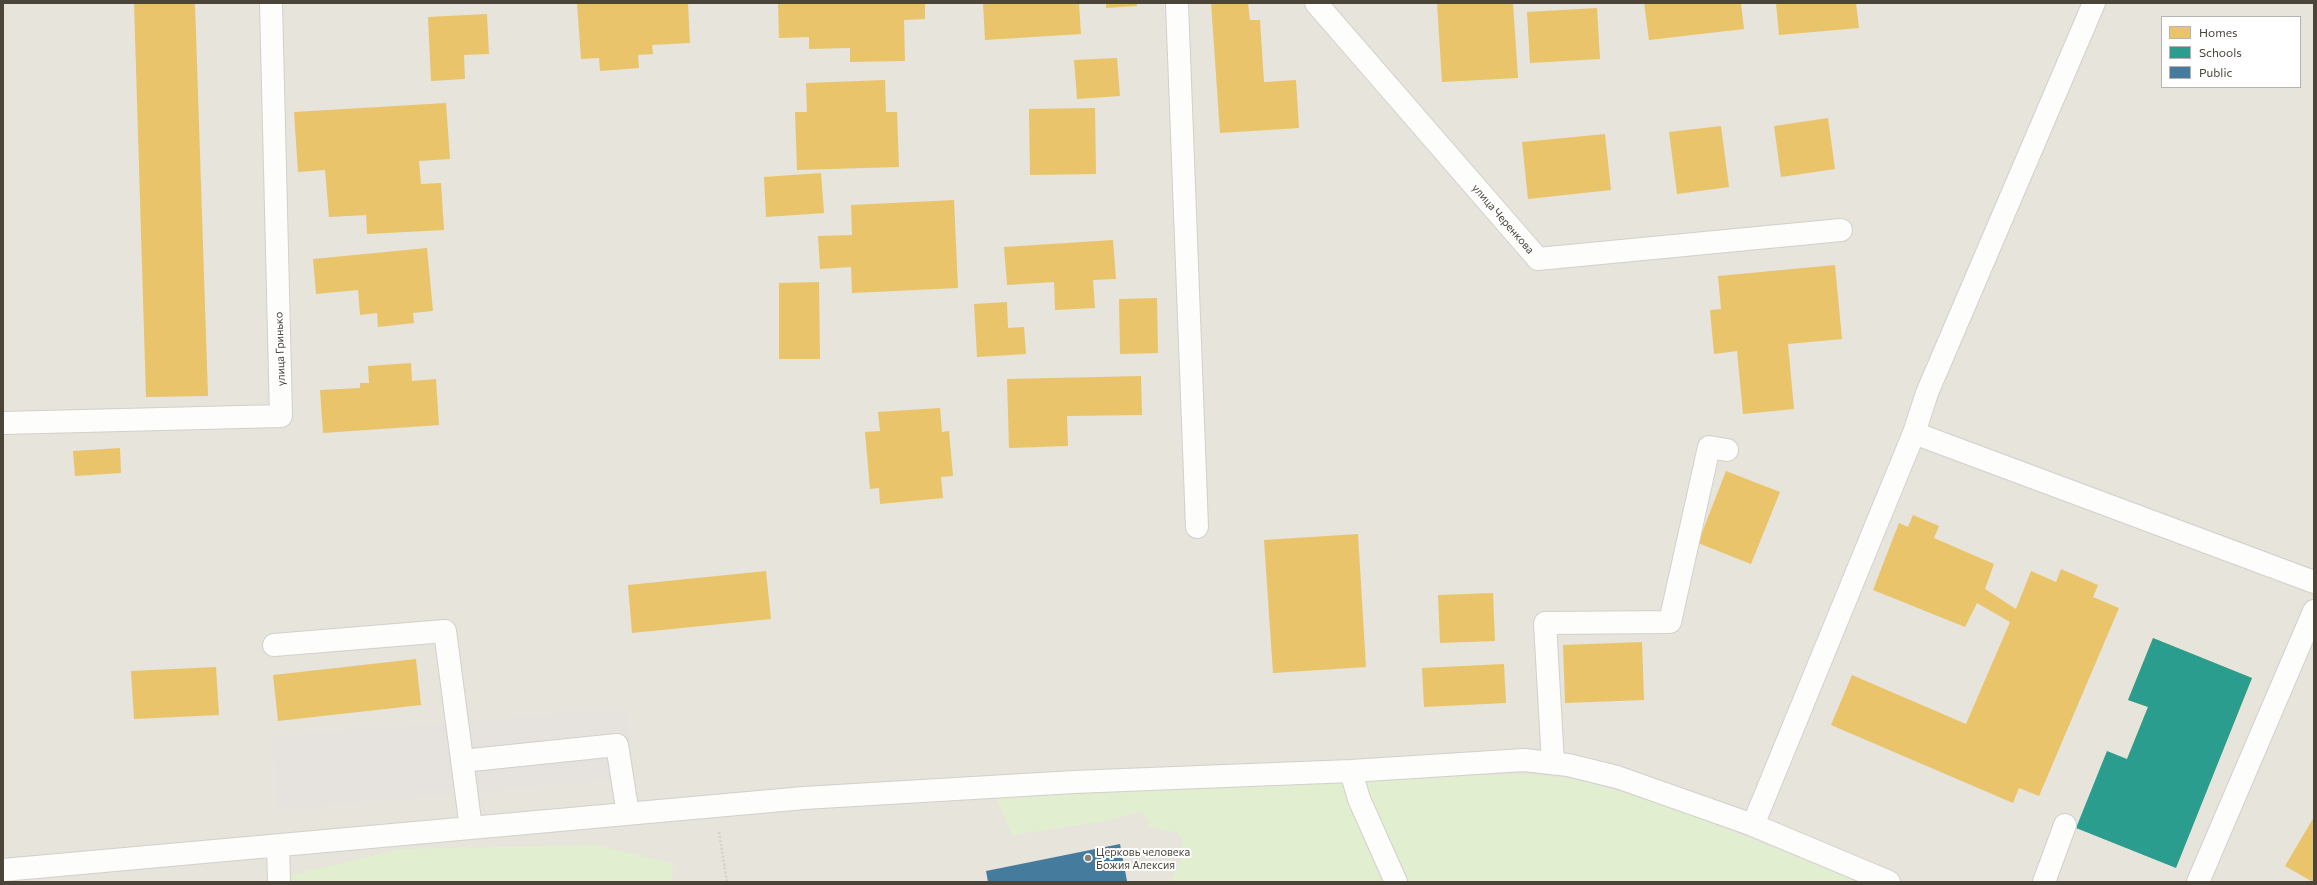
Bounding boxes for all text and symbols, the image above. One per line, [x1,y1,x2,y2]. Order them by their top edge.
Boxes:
legend [2161,16,2301,88]
text: Homes [2199,25,2237,39]
text: Schools [2199,45,2242,59]
text: Public [2199,65,2232,79]
street label: улица Черенкова [1469,182,1537,256]
street label: улица Гринько [272,312,288,386]
place label: Церковь человека Божия Алексия [1096,845,1190,871]
marker: Церковь человека Божия Алексия [1083,853,1093,863]

